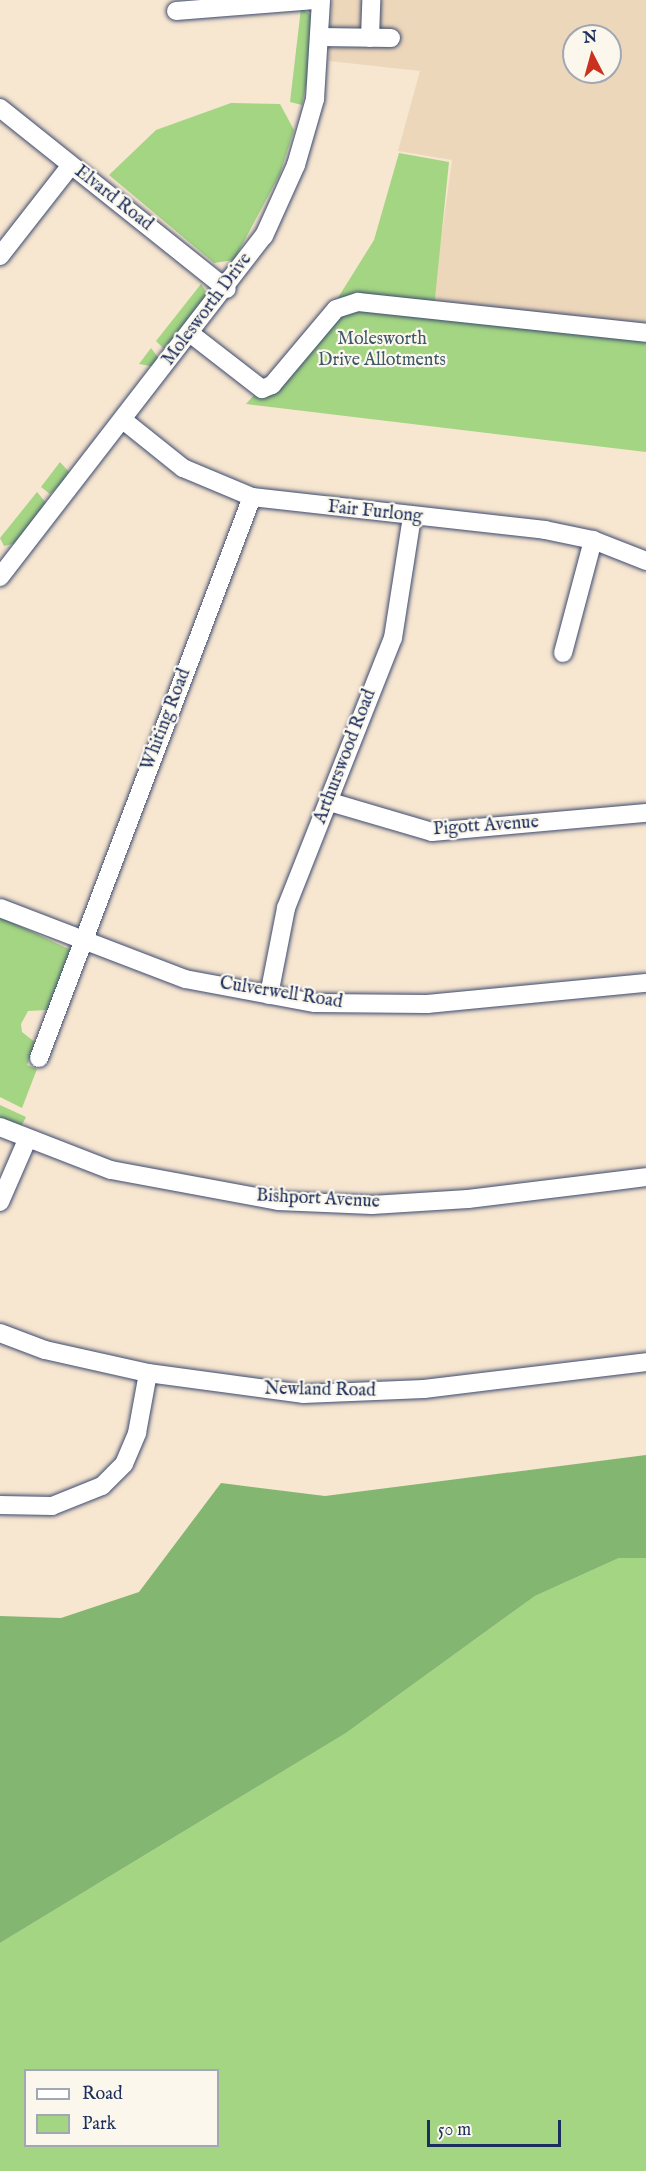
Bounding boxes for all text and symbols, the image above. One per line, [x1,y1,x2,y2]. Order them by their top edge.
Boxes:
north arrow [562,24,622,84]
text: N [582,27,598,49]
street label: Elvard Road [69,162,157,236]
street label: Molesworth Drive [159,249,257,371]
park label: Molesworth Drive Allotments [318,330,446,372]
street label: Fair Furlong [326,497,424,529]
street label: Whiting Road [138,666,196,774]
street label: Arthurswood Road [310,687,382,827]
street label: Pigott Avenue [432,813,540,841]
street label: Culverwell Road [218,974,344,1014]
street label: Bishport Avenue [256,1186,380,1214]
street label: Newland Road [264,1379,376,1403]
legend [24,2069,219,2147]
text: Road [82,2083,123,2106]
scale bar [430,2108,564,2146]
text: Park [82,2113,116,2136]
text: 50 m [438,2119,471,2142]

